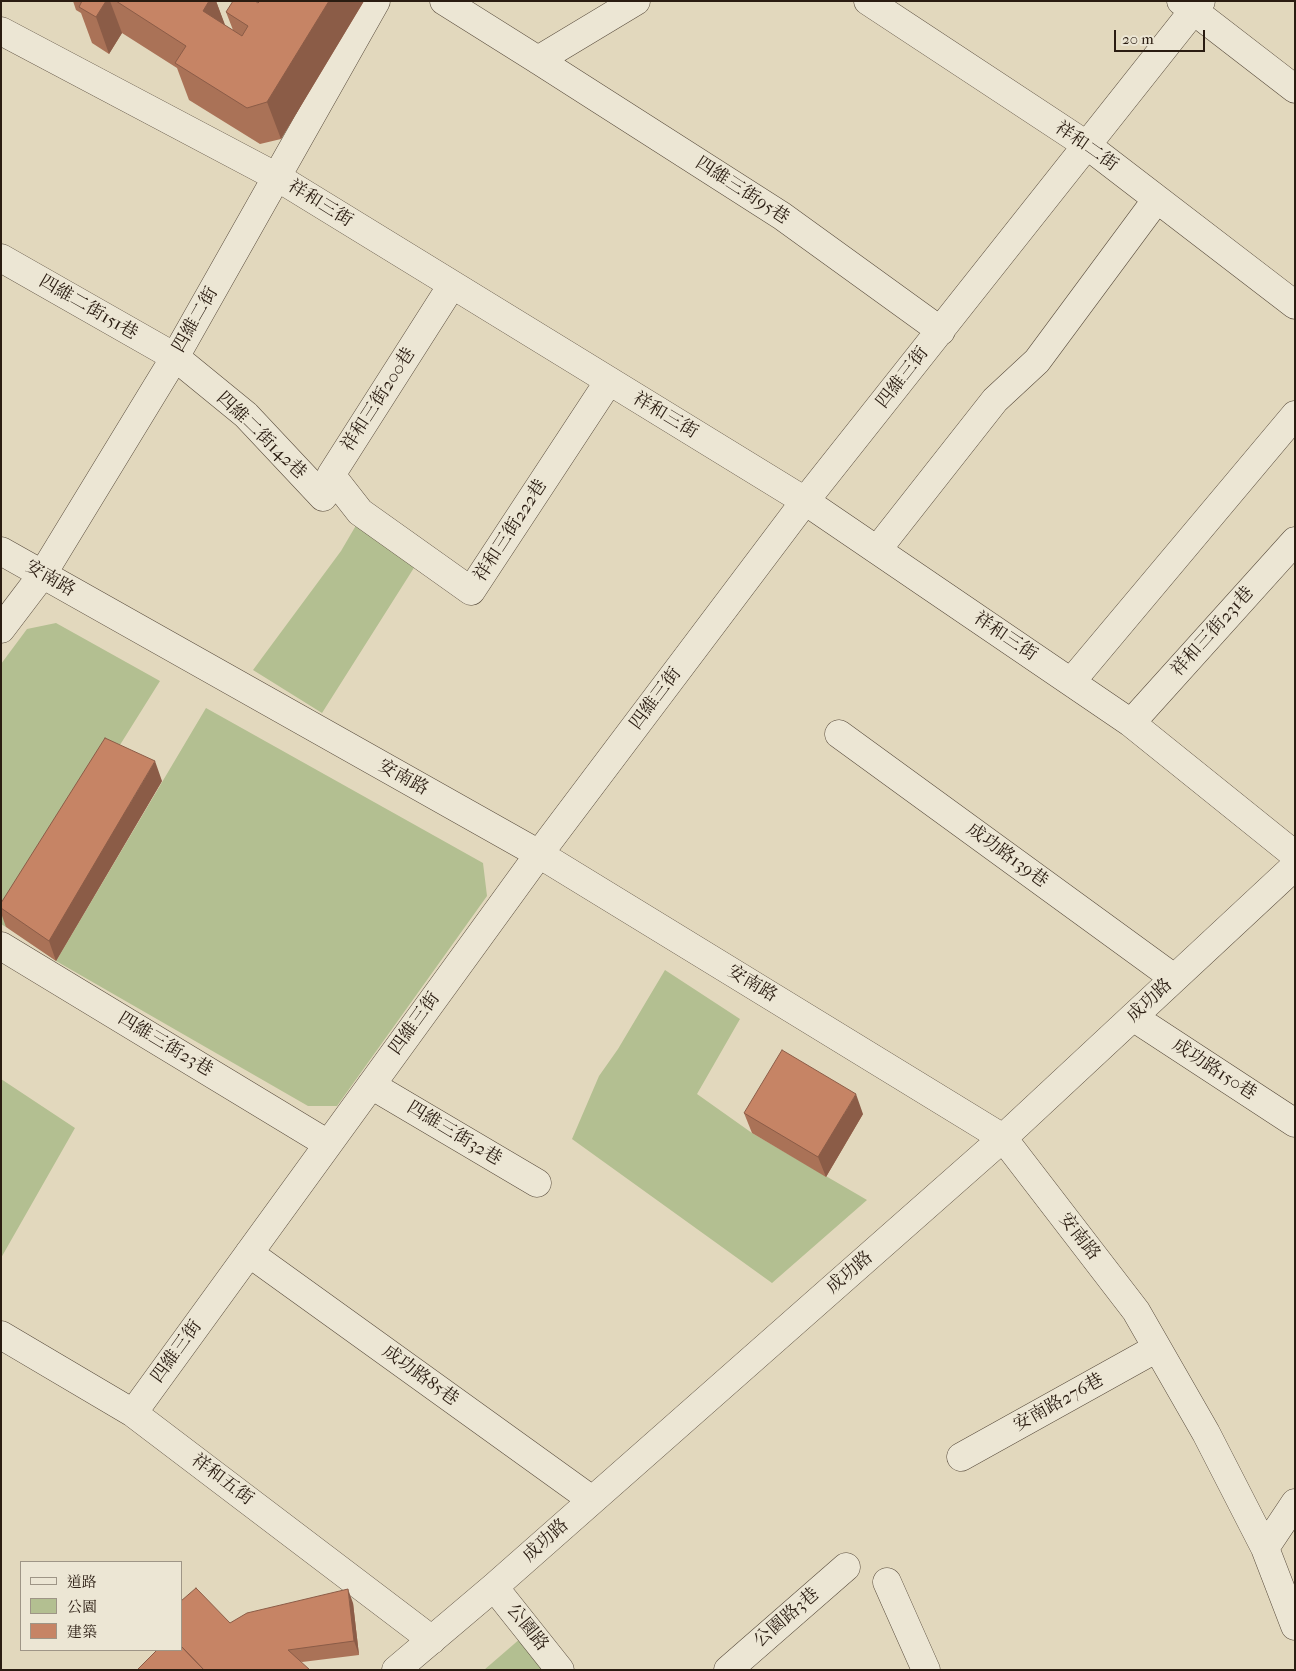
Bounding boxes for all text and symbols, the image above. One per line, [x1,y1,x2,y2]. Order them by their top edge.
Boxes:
scale bar [1116,20,1207,52]
text: 20 m [1122,30,1154,48]
street label: 祥和二街 [1050,118,1122,176]
street label: 四維三街95巷 [691,153,793,229]
street label: 祥和三街 [284,176,356,232]
street label: 四維二街151巷 [35,271,141,345]
street label: 四維二街 [169,283,223,357]
street label: 四維三街 [872,343,934,413]
street label: 祥和三街200巷 [338,344,420,456]
street label: 四維二街142巷 [212,388,310,484]
street label: 祥和三街 [629,388,701,444]
street label: 祥和三街222巷 [470,476,552,586]
street label: 安南路 [21,556,79,602]
street label: 祥和三街231巷 [1167,583,1259,681]
street label: 祥和三街 [969,608,1041,666]
street label: 四維三街 [626,664,686,734]
street label: 安南路 [374,755,432,801]
street label: 成功路139巷 [962,819,1052,893]
street label: 安南路 [723,961,781,1007]
street label: 成功路 [1123,975,1177,1027]
street label: 四維三街 [385,989,445,1059]
street label: 四維三街23巷 [114,1008,216,1082]
street label: 成功路150巷 [1168,1035,1260,1105]
street label: 四維三街32巷 [403,1097,505,1171]
street label: 安南路 [1054,1209,1104,1265]
street label: 成功路 [823,1247,877,1299]
street label: 四維三街 [147,1317,207,1387]
street label: 成功路85巷 [378,1341,462,1411]
street label: 安南路276巷 [1010,1369,1108,1437]
street label: 祥和五街 [187,1450,257,1510]
street label: 成功路 [519,1515,573,1567]
legend [20,1561,182,1651]
text: 道路 [67,1573,97,1591]
street label: 公園路3巷 [750,1584,824,1652]
text: 公園 [67,1598,97,1616]
street label: 公園路 [502,1600,552,1656]
text: 建築 [67,1623,97,1641]

